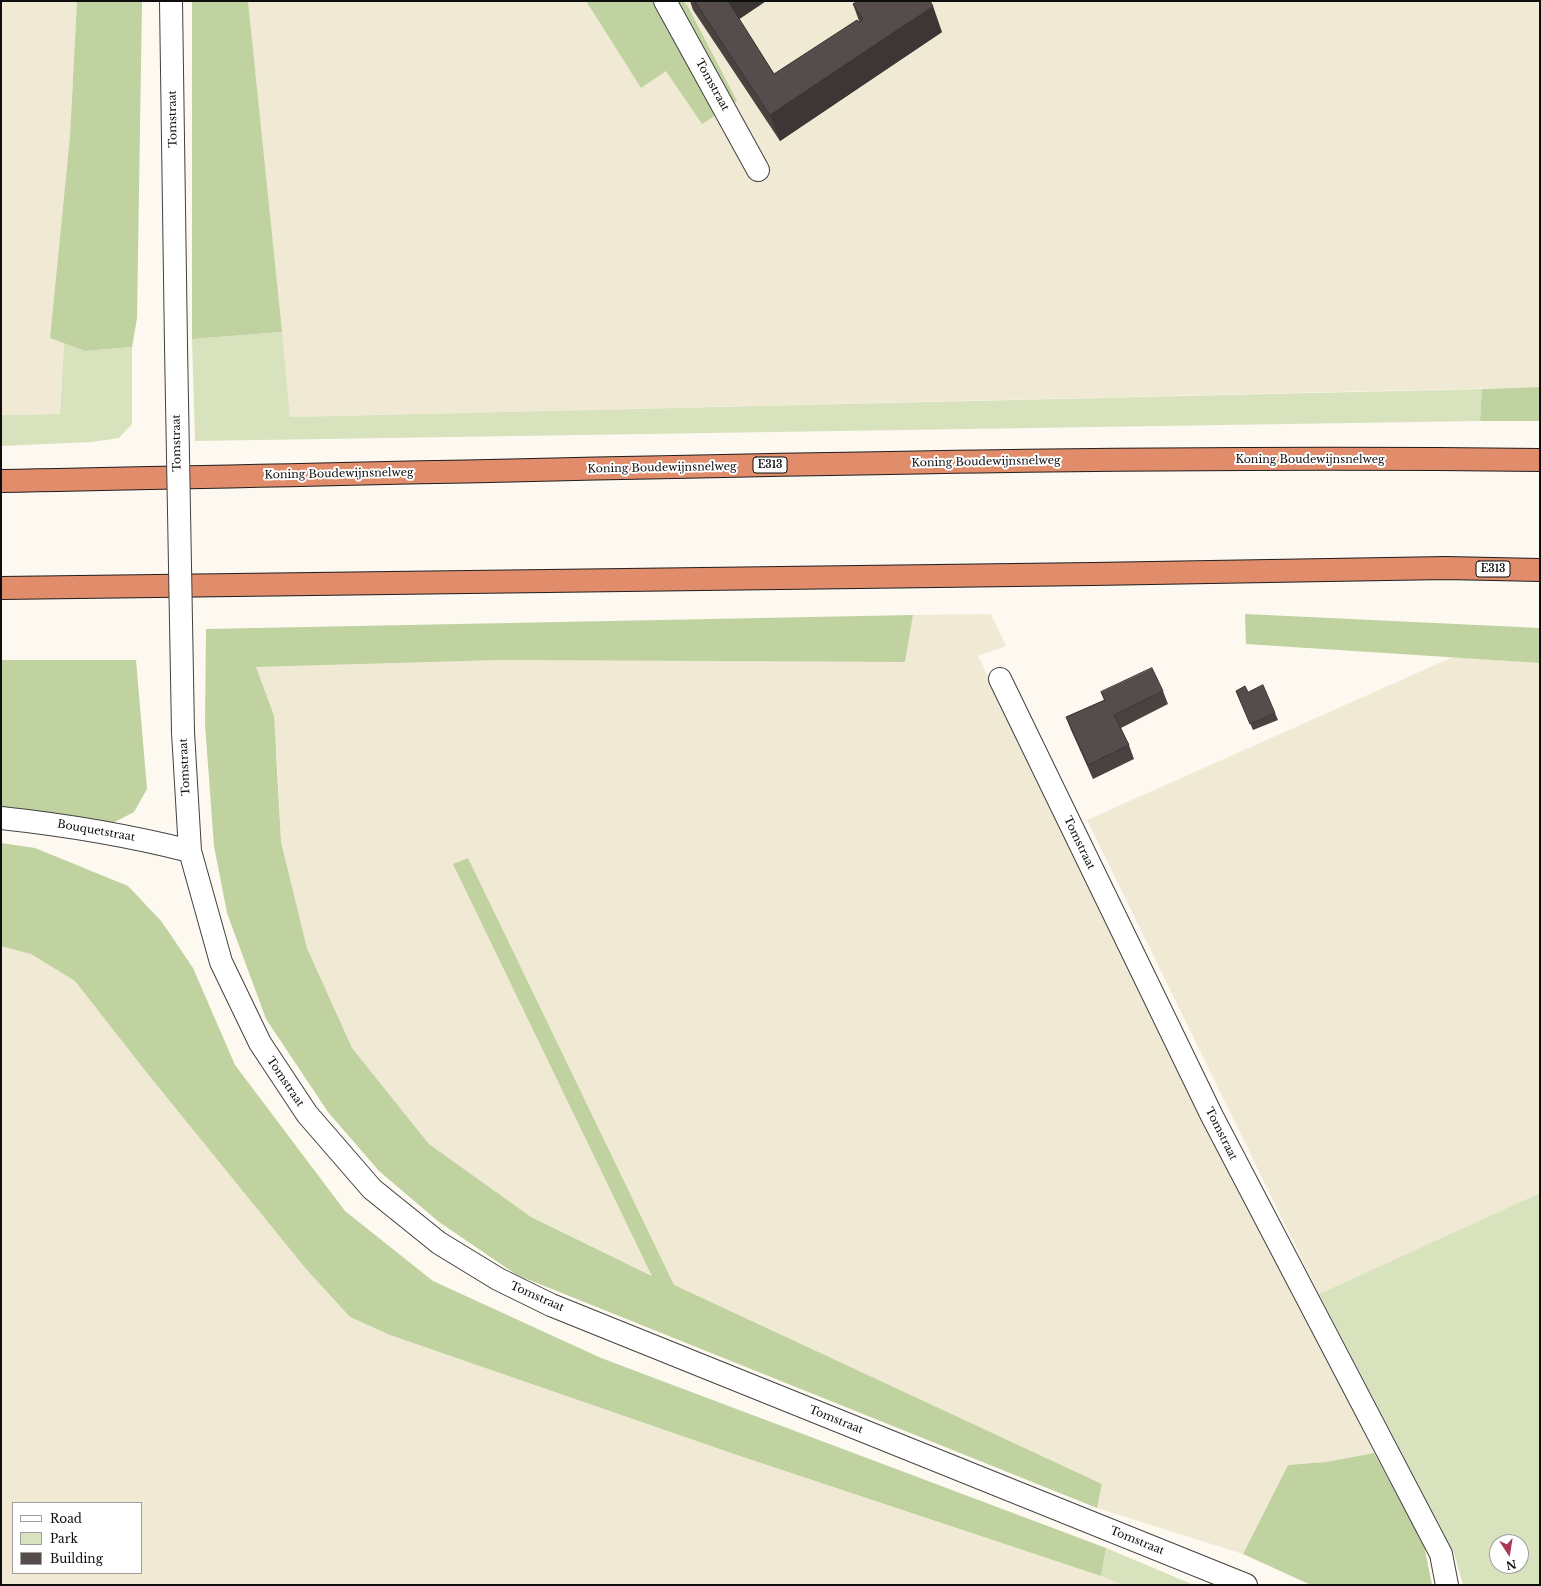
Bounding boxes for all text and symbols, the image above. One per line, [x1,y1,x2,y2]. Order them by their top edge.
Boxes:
street label: Tomstraat [692,57,732,113]
street label: Tomstraat [166,90,180,148]
street label: Tomstraat [170,414,184,472]
street label: Koning Boudewijnsnelweg [1235,453,1385,467]
street label: Koning Boudewijnsnelweg [911,454,1061,470]
road number: E313 [753,457,787,473]
street label: Koning Boudewijnsnelweg [587,460,737,476]
street label: Koning Boudewijnsnelweg [264,466,414,482]
road number: E313 [1476,561,1510,577]
street label: Tomstraat [177,738,193,796]
street label: Tomstraat [1060,814,1098,872]
street label: Bouquetstraat [56,818,136,844]
street label: Tomstraat [263,1055,307,1109]
street label: Tomstraat [1202,1105,1240,1163]
street label: Tomstraat [508,1279,566,1315]
street label: Tomstraat [807,1403,865,1437]
legend [12,1502,142,1574]
text: Road [50,1511,82,1526]
street label: Tomstraat [1108,1524,1166,1558]
text: Park [50,1531,78,1546]
north arrow [1489,1534,1529,1574]
text: Building [50,1551,103,1566]
text: N [1505,1557,1518,1573]

